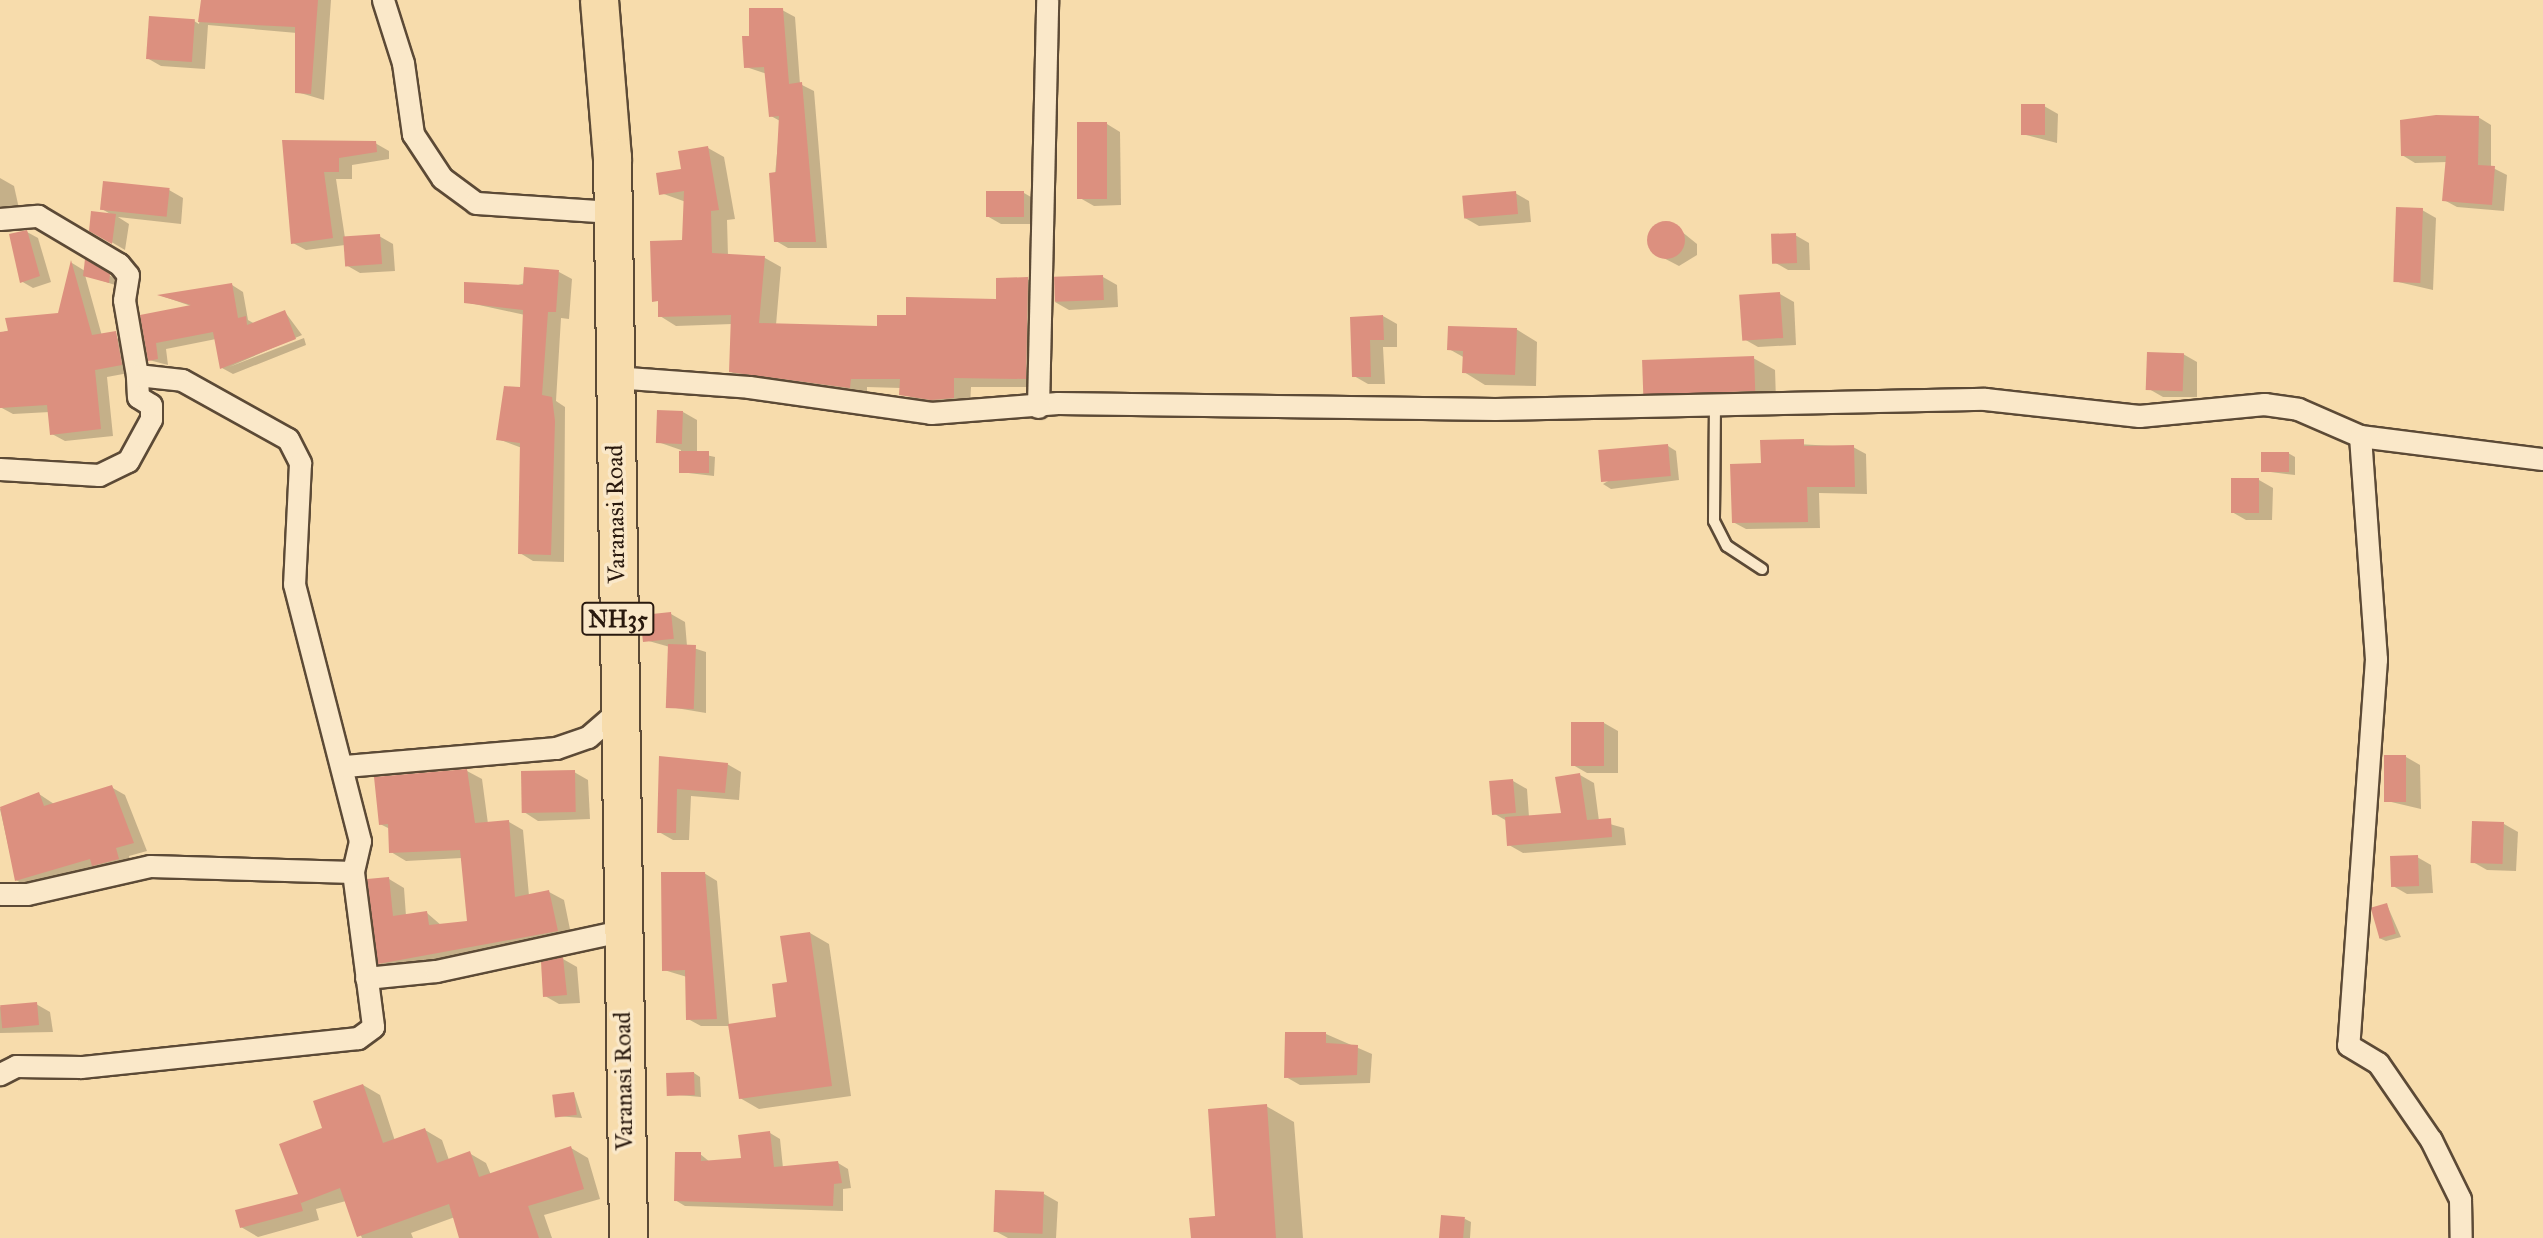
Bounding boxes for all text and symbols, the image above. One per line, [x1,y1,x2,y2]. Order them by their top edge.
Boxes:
street label: Varanasi Road [600,444,632,584]
road number: NH35 [581,600,655,638]
street label: Varanasi Road [608,1011,640,1151]

